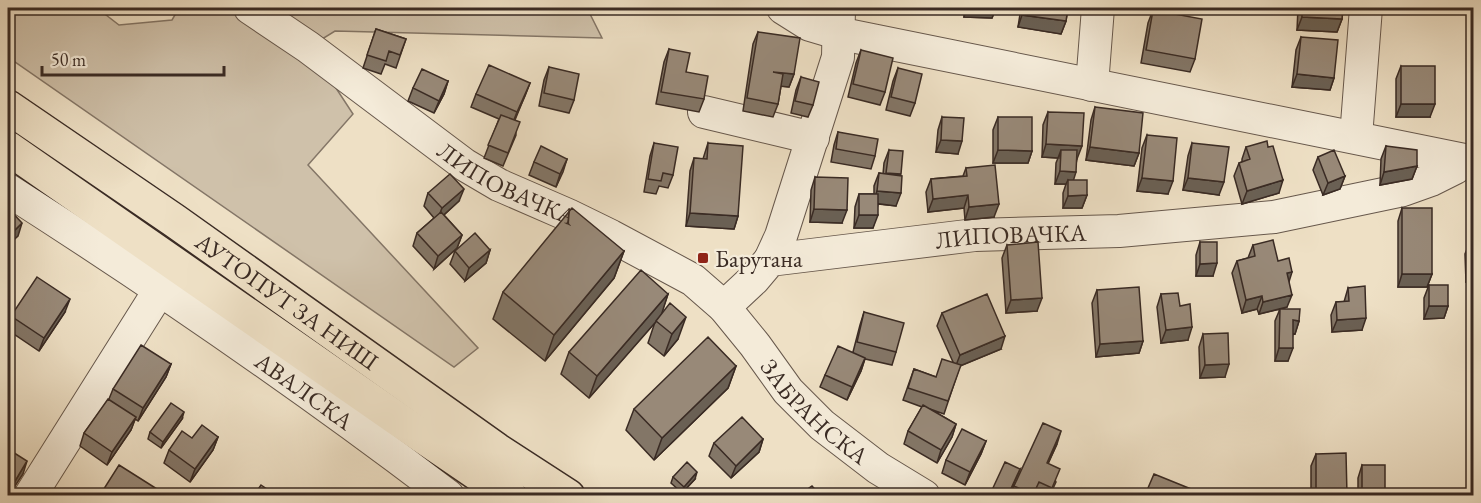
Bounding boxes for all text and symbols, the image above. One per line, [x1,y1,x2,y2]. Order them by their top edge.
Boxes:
scale bar [42,39,224,77]
text: 50 m [51,48,86,71]
street label: ЛИПОВАЧКА [432,135,581,232]
street label: ЛИПОВАЧКА [933,216,1087,255]
street label: АУТОПУТ ЗА НИШ [189,225,385,377]
place label: Барутана [715,243,803,274]
marker: Барутана [696,251,710,265]
street label: АВАЛСКА [248,344,360,436]
street label: ЗАБРАНСКА [754,352,875,471]

